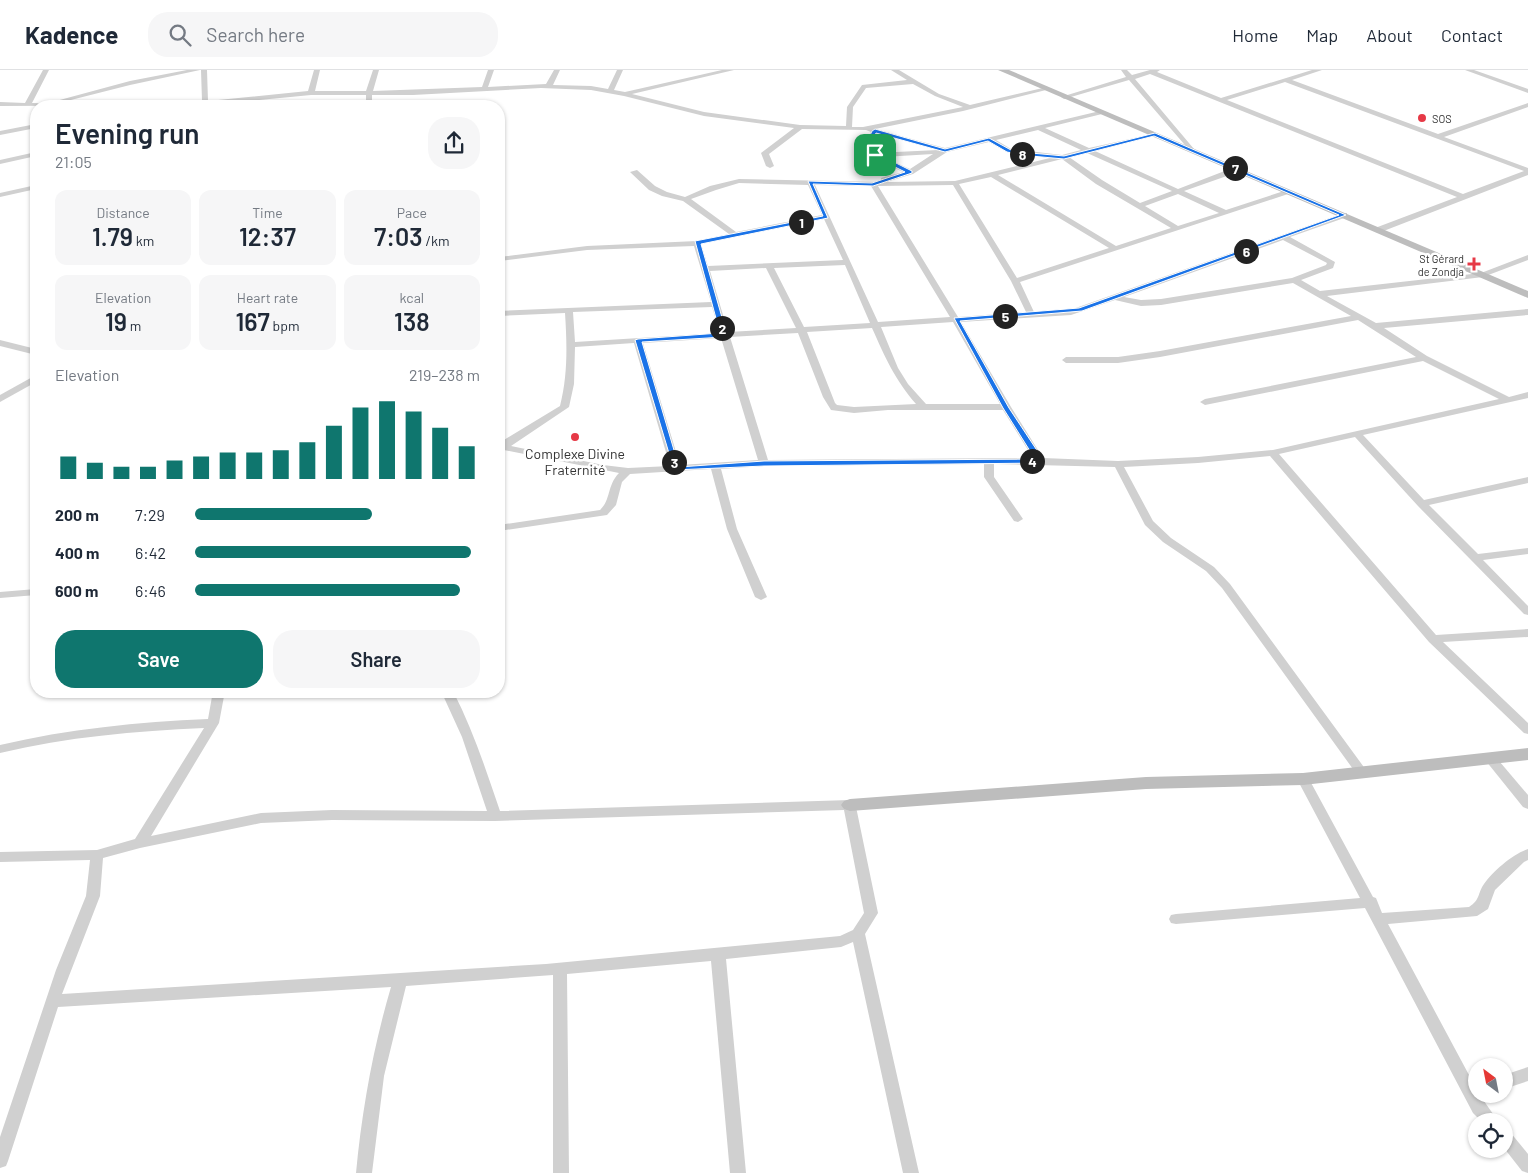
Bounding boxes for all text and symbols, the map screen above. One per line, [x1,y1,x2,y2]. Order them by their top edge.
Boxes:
search box [148,12,498,57]
text: Kadence [25,20,118,49]
icon: search [166,21,194,49]
text: Search here [206,23,305,46]
text: Home [1232,24,1278,46]
text: Map [1306,24,1338,46]
text: About [1366,24,1413,46]
text: Contact [1441,24,1503,46]
marker: SOS [1416,112,1428,124]
place label: SOS [1432,112,1452,125]
text: Evening run [55,116,200,150]
button: share [428,117,480,169]
pin [854,134,896,176]
icon: arrive [861,141,889,169]
pin: 8 [1010,142,1034,166]
text: 8 [1019,146,1026,163]
text: 21:05 [55,152,92,171]
pin: 7 [1222,156,1248,180]
text: 7 [1232,160,1239,177]
text: Distance [96,204,150,221]
text: Time [252,204,283,221]
text: Pace [397,204,427,221]
pin: 1 [788,210,814,234]
text: 1 [799,214,804,231]
text: 1.79 [92,221,133,251]
text: 12:37 [239,221,296,251]
text: 7:03 [374,221,423,251]
text: km [133,232,154,249]
text: /km [423,232,450,249]
pin: 6 [1234,238,1258,264]
text: 6 [1243,243,1250,260]
place label: St Gérard de Zondja [1418,252,1464,278]
marker: St Gérard de Zondja [1468,258,1480,270]
text: Elevation [95,289,151,306]
text: Heart rate [237,289,298,306]
text: kcal [400,289,424,306]
pin: 5 [992,304,1018,328]
text: 19 [105,306,127,336]
text: 167 [235,306,270,336]
text: 138 [394,306,430,336]
text: 5 [1002,308,1009,325]
pin: 2 [710,316,734,340]
text: m [127,317,141,334]
text: bpm [270,317,300,334]
text: 2 [719,320,726,337]
text: Elevation [55,365,119,384]
text: 219–238 m [409,365,480,384]
marker: Complexe Divine Fraternité [569,431,581,443]
place label: Complexe Divine Fraternité [525,445,625,478]
pin: 4 [1020,448,1044,474]
pin: 3 [662,450,686,474]
text: 4 [1028,453,1037,470]
text: 3 [671,454,678,471]
text: 200 m [55,505,99,524]
text: 7:29 [135,505,165,524]
text: 400 m [55,543,99,562]
text: 6:42 [135,543,166,562]
text: 600 m [55,581,98,600]
text: 6:46 [135,581,166,600]
button: Save [55,630,263,688]
button: Share [273,630,480,688]
north arrow [1468,1058,1512,1102]
map controls [1468,1058,1513,1158]
button: locate [1468,1113,1513,1158]

